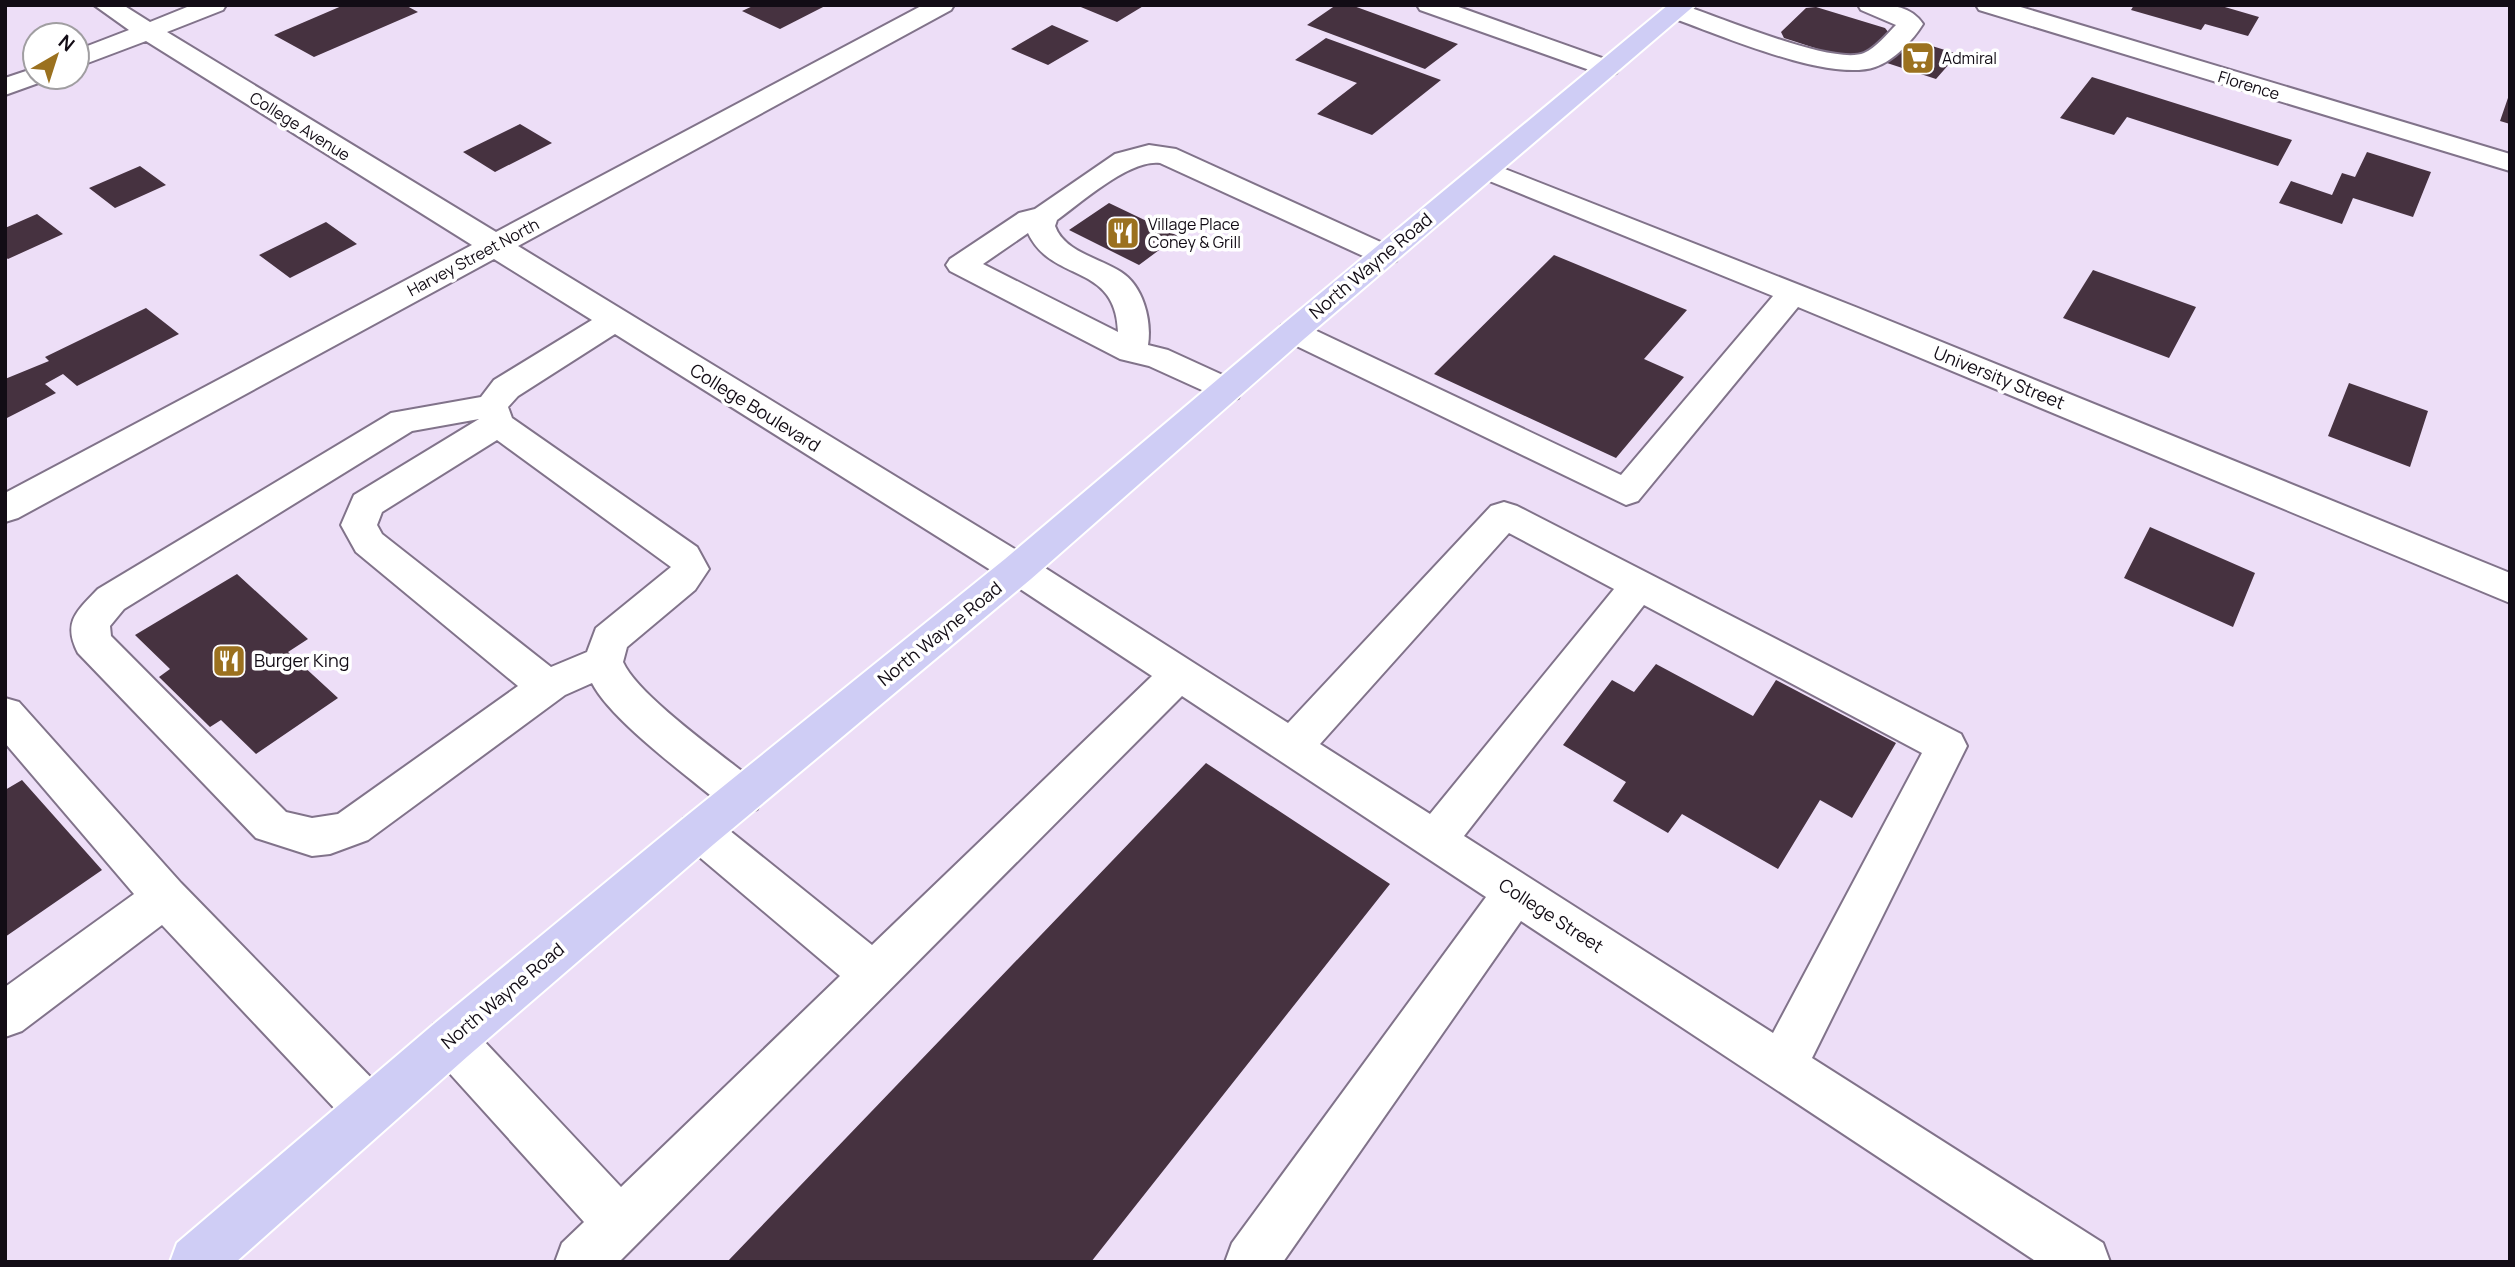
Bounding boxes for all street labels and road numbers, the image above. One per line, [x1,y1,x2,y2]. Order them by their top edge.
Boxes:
street label: Florence [2215,65,2283,105]
street label: College Avenue [246,86,354,166]
street label: North Wayne Road [1304,207,1437,324]
street label: Harvey Street North [403,213,543,301]
street label: University Street [1930,340,2069,414]
street label: College Boulevard [686,357,825,457]
street label: North Wayne Road [872,576,1007,691]
street label: College Street [1495,872,1608,958]
street label: North Wayne Road [436,937,569,1054]

